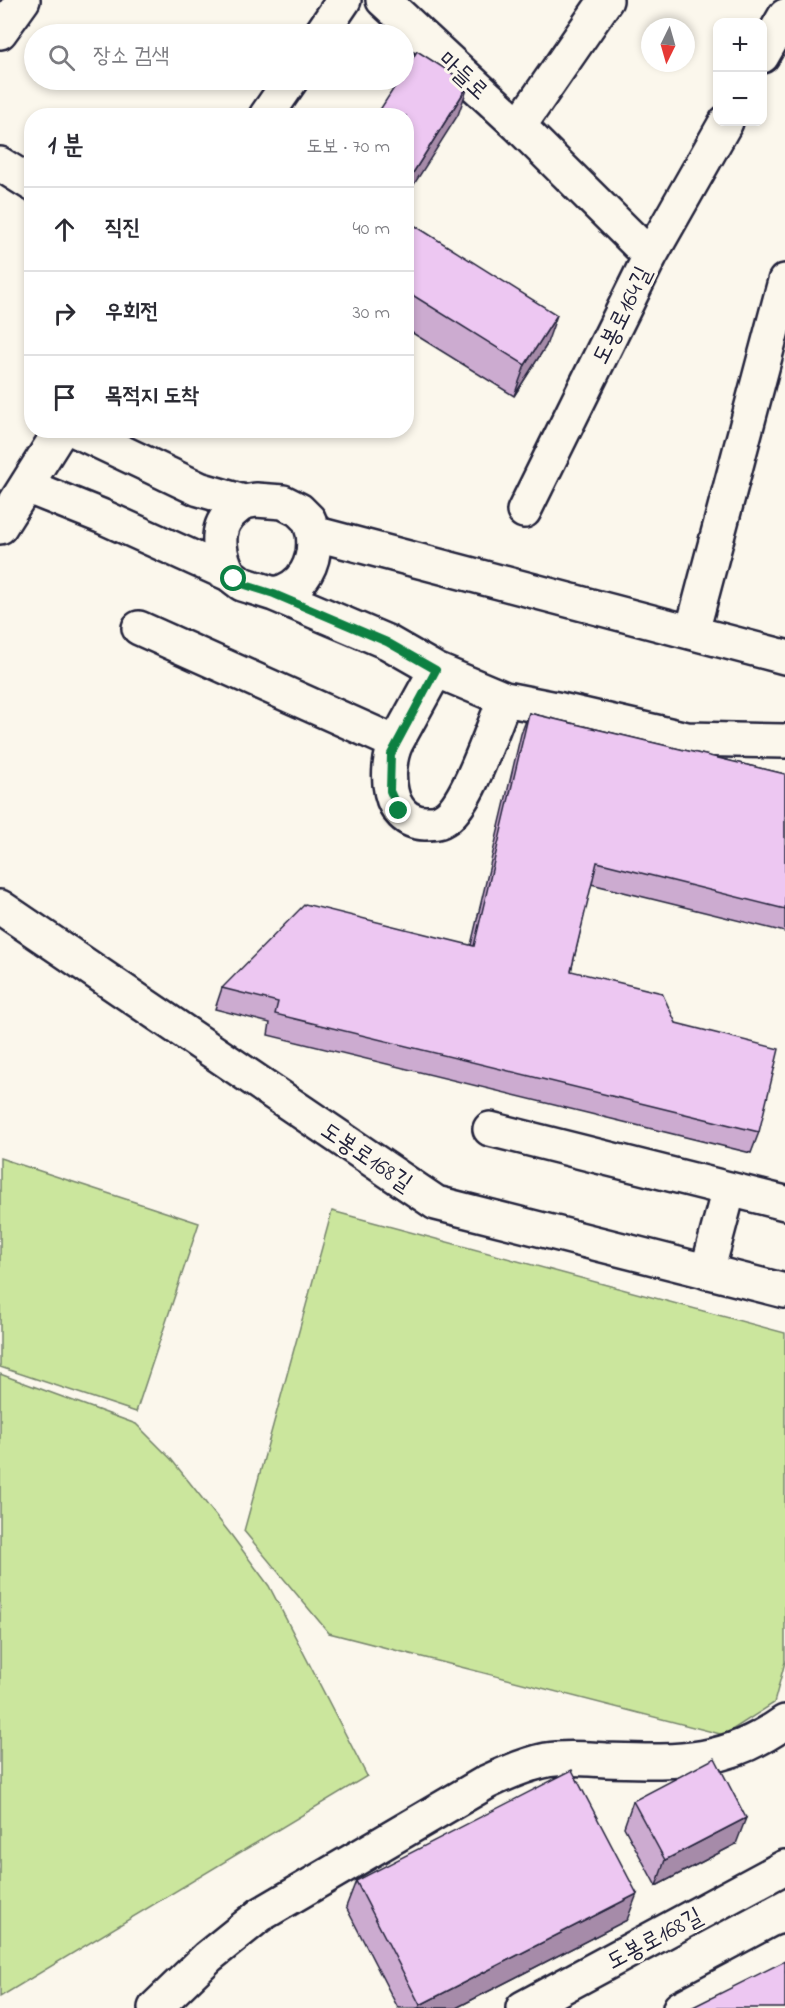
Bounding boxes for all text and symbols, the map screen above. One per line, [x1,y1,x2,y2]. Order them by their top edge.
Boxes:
north arrow [641,18,695,72]
map controls [713,18,767,126]
button: + [713,18,767,72]
search box [24,24,414,90]
icon: search [45,41,78,74]
text: 장소 검색 [93,41,169,73]
street label: 마들로 [429,44,495,109]
button: − [713,72,767,126]
text: 1 분 [48,128,84,166]
text: 도보 · 70 m [306,133,390,162]
icon: ahead [48,213,81,246]
text: 직진 [105,213,140,245]
text: 40 m [353,215,390,244]
street label: 도봉로164길 [584,261,662,371]
icon: right [48,297,81,330]
text: 우회전 [105,297,158,329]
text: 30 m [353,299,390,328]
icon: arrive [48,381,81,414]
text: 목적지 도착 [105,381,199,413]
route start [220,565,246,591]
route end [385,797,411,823]
street label: 도봉로168길 [313,1114,419,1202]
street label: 도봉로168길 [601,1900,710,1980]

